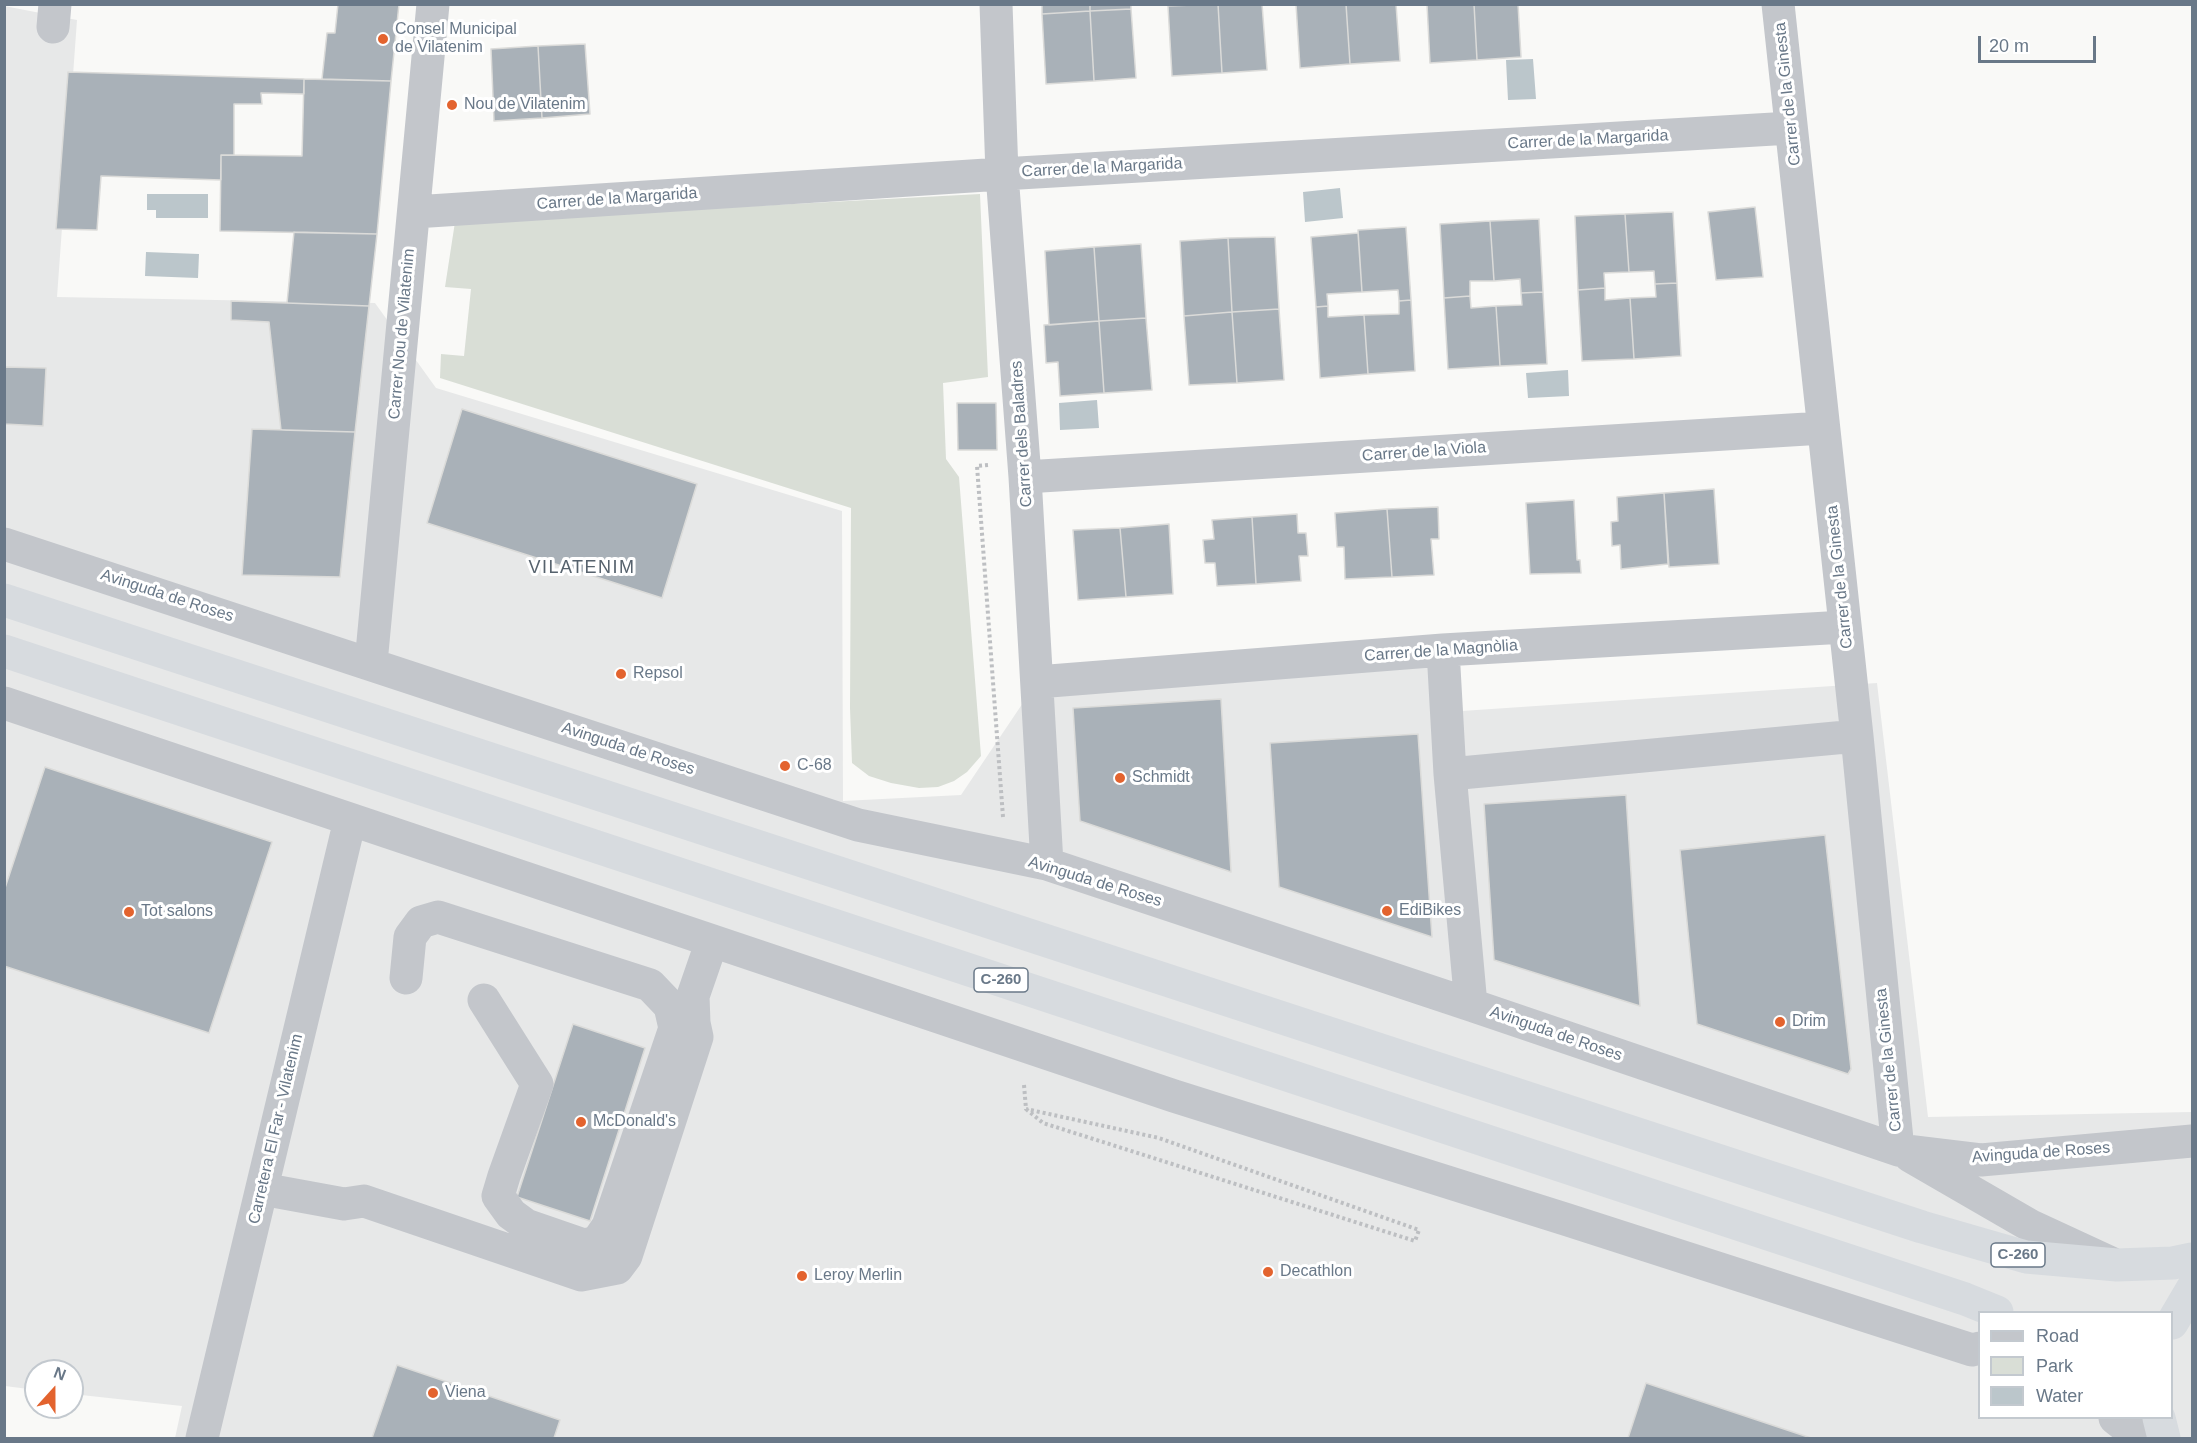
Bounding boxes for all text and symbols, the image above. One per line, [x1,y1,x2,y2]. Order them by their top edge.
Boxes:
place label: Consel Municipal de Vilatenim [395,20,517,58]
street label: Carrer de la Ginesta [1771,21,1805,167]
scale bar [1981,24,2100,62]
marker: Consel Municipal de Vilatenim [376,32,390,46]
text: 20 m [1989,36,2029,56]
place label: Nou de Vilatenim [464,95,586,115]
marker: Nou de Vilatenim [445,98,459,112]
street label: Carrer de la Margarida [1507,126,1669,154]
street label: Carrer de la Margarida [1021,154,1183,182]
street label: Carrer de la Margarida [536,184,698,214]
street label: Carrer Nou de Vilatenim [385,248,419,420]
street label: Carrer dels Baladres [1007,360,1037,508]
street label: Carrer de la Viola [1361,438,1487,466]
street label: Carrer de la Ginesta [1823,504,1857,650]
district label: VILATENIM [528,557,636,579]
street label: Avinguda de Roses [98,565,236,627]
street label: Carrer de la Magnòlia [1364,636,1518,666]
place label: Repsol [633,664,683,684]
marker: Repsol [614,667,628,681]
street label: Avinguda de Roses [559,718,697,780]
place label: C-68 [797,756,832,776]
marker: C-68 [778,759,792,773]
place label: Schmidt [1132,768,1190,788]
marker: Schmidt [1113,771,1127,785]
street label: Avinguda de Roses [1026,853,1164,911]
place label: EdiBikes [1399,901,1461,921]
place label: Tot salons [141,902,213,922]
marker: EdiBikes [1380,904,1394,918]
marker: Tot salons [122,905,136,919]
road number: C-260 [974,968,1028,992]
street label: Carrer de la Ginesta [1872,987,1906,1133]
street label: Avinguda de Roses [1487,1002,1625,1066]
place label: Drim [1792,1012,1826,1032]
marker: Drim [1773,1015,1787,1029]
street label: Carretera El Far - Vilatenim [245,1032,307,1226]
place label: McDonald's [593,1112,676,1132]
marker: McDonald's [574,1115,588,1129]
street label: Avinguda de Roses [1971,1139,2111,1167]
road number: C-260 [1991,1243,2045,1267]
place label: Decathlon [1280,1262,1352,1282]
marker: Decathlon [1261,1265,1275,1279]
place label: Leroy Merlin [814,1266,902,1286]
marker: Leroy Merlin [795,1269,809,1283]
legend [1978,1311,2173,1419]
text: Road [2036,1326,2079,1346]
text: Park [2036,1356,2073,1376]
north arrow [24,1359,84,1419]
text: N [51,1364,68,1384]
place label: Viena [445,1383,486,1403]
marker: Viena [426,1386,440,1400]
text: Water [2036,1386,2083,1406]

